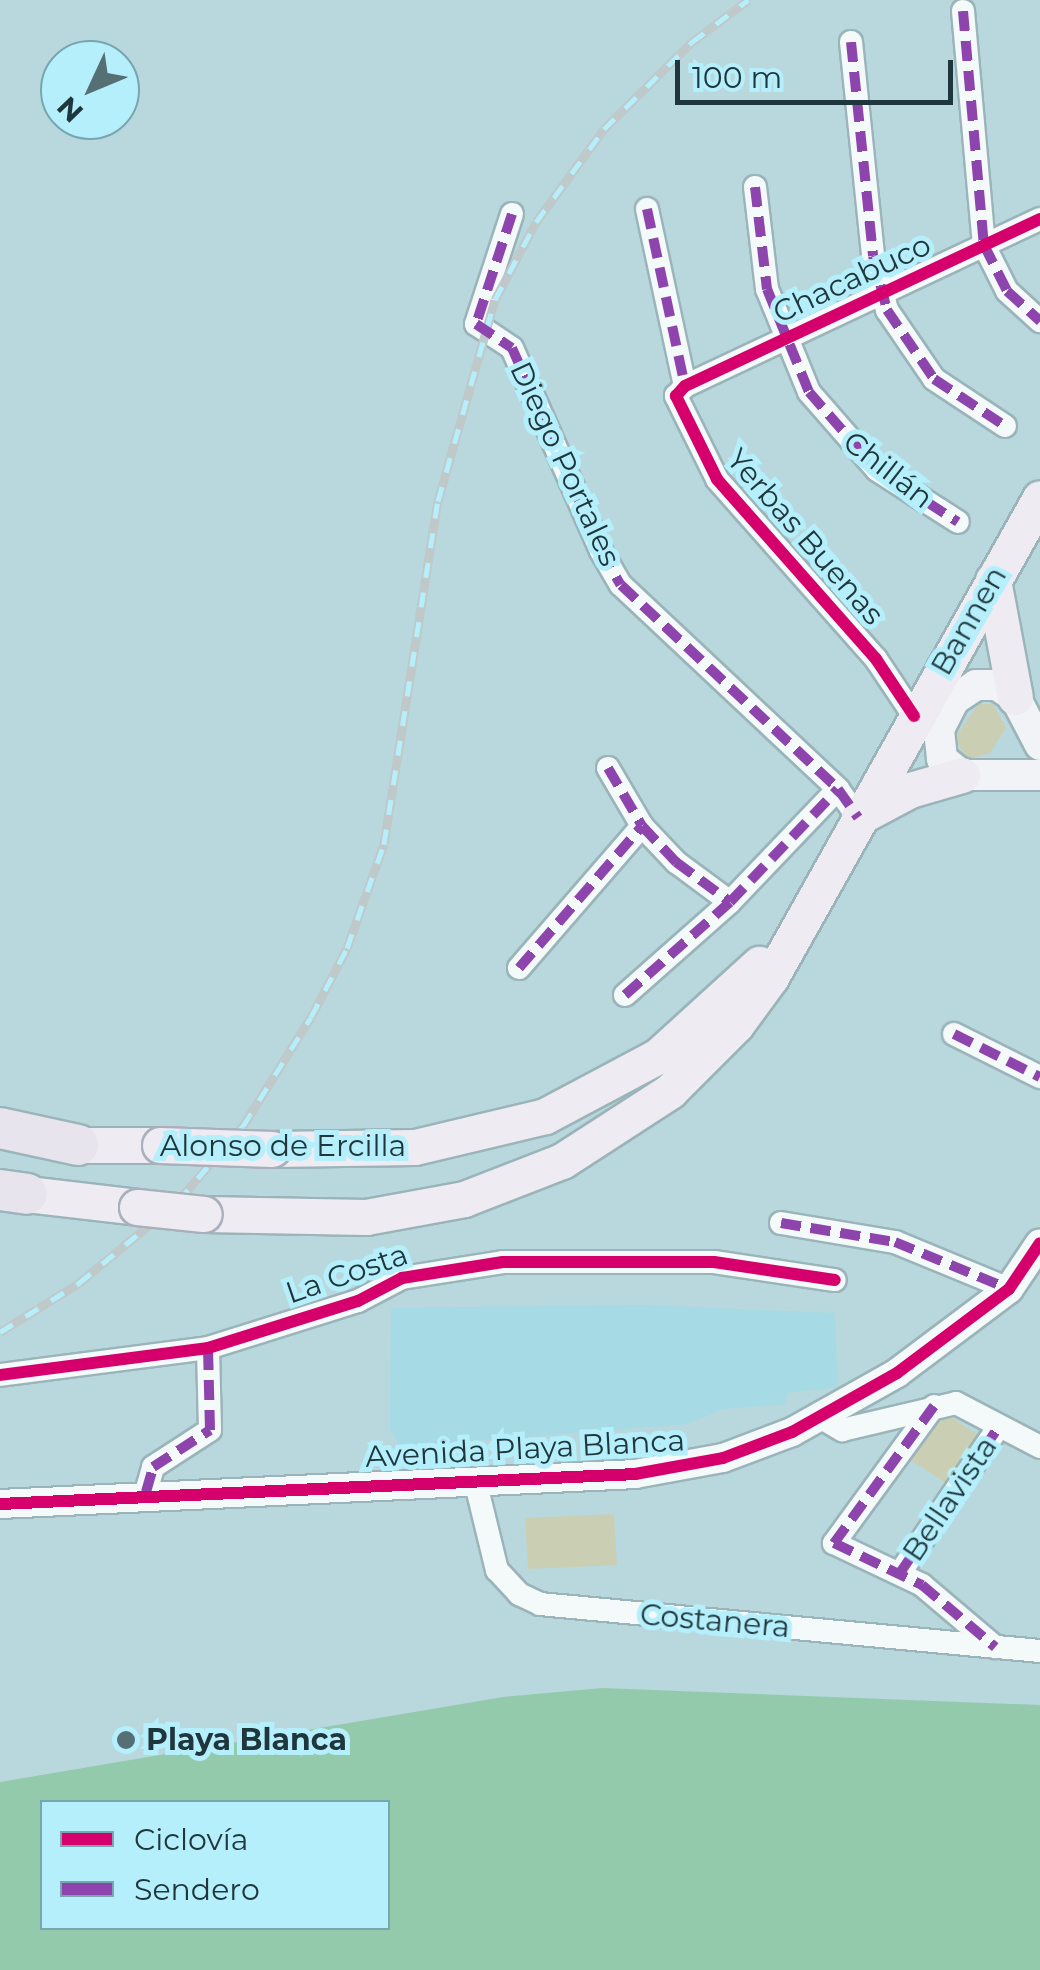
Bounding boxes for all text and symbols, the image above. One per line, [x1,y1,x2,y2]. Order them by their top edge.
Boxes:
north arrow [40,40,140,140]
scale bar [680,40,958,102]
text: 100 m [692,59,782,96]
text: N [50,90,90,129]
street label: Chacabuco [767,227,937,331]
street label: Diego Portales [502,356,628,572]
street label: Chillán [836,424,940,516]
street label: Yerbas Buenas [719,442,891,632]
street label: Bannen [924,560,1014,682]
street label: Alonso de Ercilla [160,1128,406,1164]
street label: La Costa [281,1236,413,1312]
street label: Avenida Playa Blanca [364,1423,686,1475]
street label: Bellavista [895,1430,1005,1568]
street label: Costanera [639,1597,791,1645]
place label: Playa Blanca [146,1722,347,1758]
marker: Playa Blanca [115,1729,137,1751]
legend [40,1800,390,1930]
text: Ciclovía [134,1821,248,1858]
text: Sendero [134,1871,260,1908]

